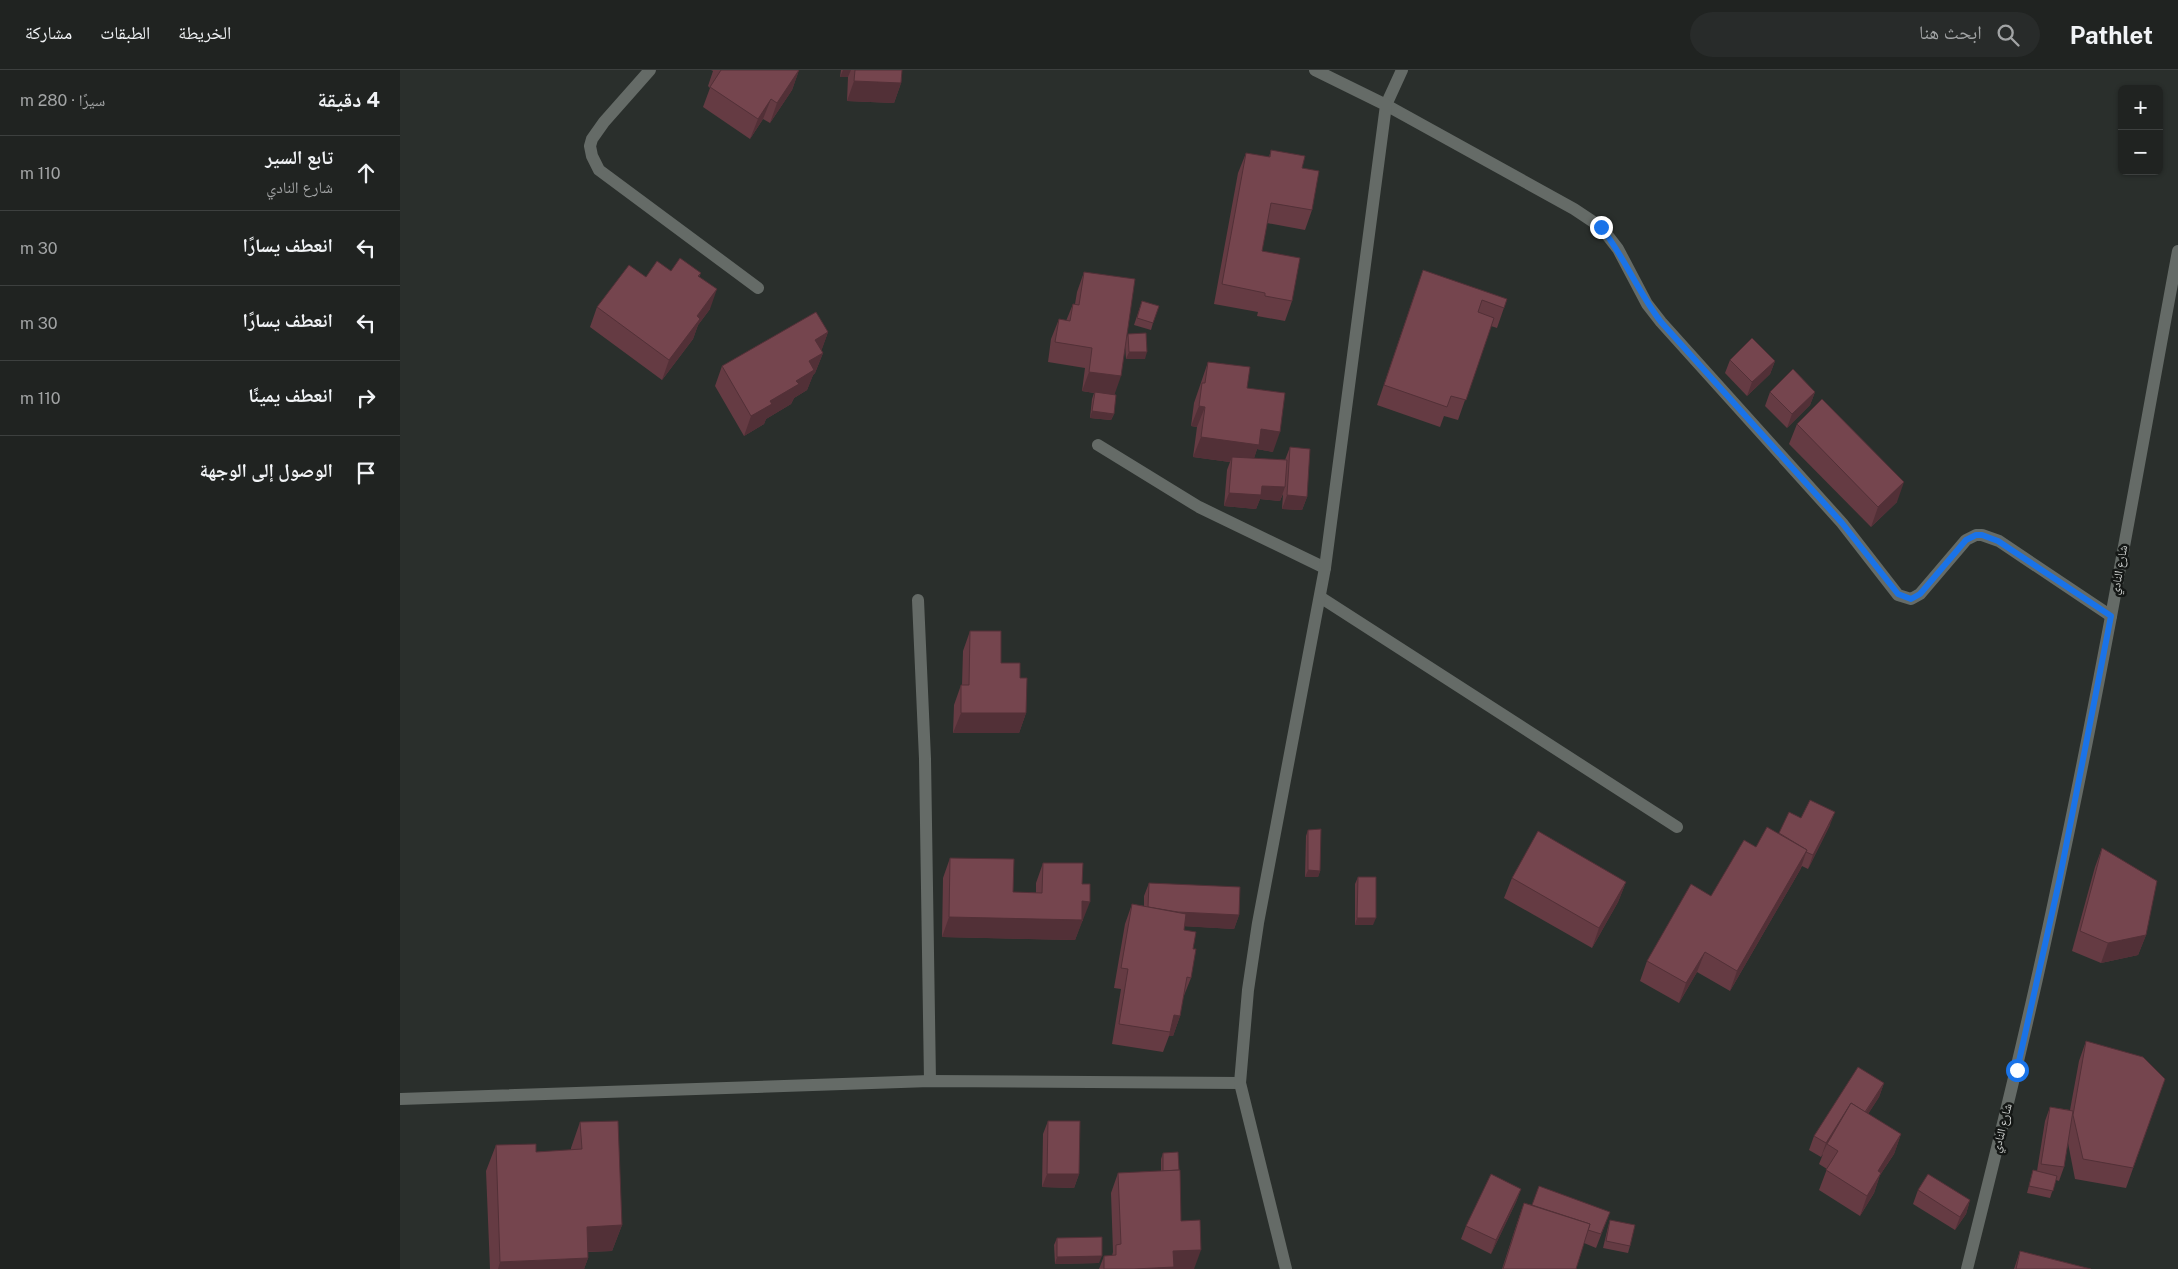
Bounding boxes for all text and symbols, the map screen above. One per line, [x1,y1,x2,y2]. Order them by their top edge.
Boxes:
search box [1690,12,2040,57]
text: ابحث هنا [1919,21,1982,43]
icon: search [1994,21,2022,49]
text: Pathlet [2070,21,2153,49]
text: مشاركة [25,22,72,43]
text: الطبقات [100,22,150,43]
text: الخريطة [178,22,231,43]
map controls [2118,85,2163,175]
button: + [2118,85,2163,130]
text: 4 دقيقة [317,87,380,112]
text: سيرًا · 280 m [20,91,105,110]
button: − [2118,130,2163,175]
text: تابع السير [265,146,333,168]
icon: ahead [352,159,380,187]
text: 110 m [20,164,61,183]
text: شارع النادي [266,178,333,197]
route end [1590,216,1613,239]
text: انعطف يسارًا [243,234,333,256]
icon: left [352,234,380,262]
text: 30 m [20,239,58,258]
text: انعطف يسارًا [243,309,333,331]
icon: left [352,309,380,337]
text: 30 m [20,314,58,333]
text: انعطف يمينًا [248,384,333,406]
icon: right [352,384,380,412]
text: 110 m [20,389,61,408]
text: الوصول إلى الوجهة [199,459,333,481]
icon: arrive [352,459,380,487]
street label: شارع النادي [2108,544,2133,596]
route start [2006,1059,2029,1082]
street label: شارع النادي [1989,1102,2018,1155]

